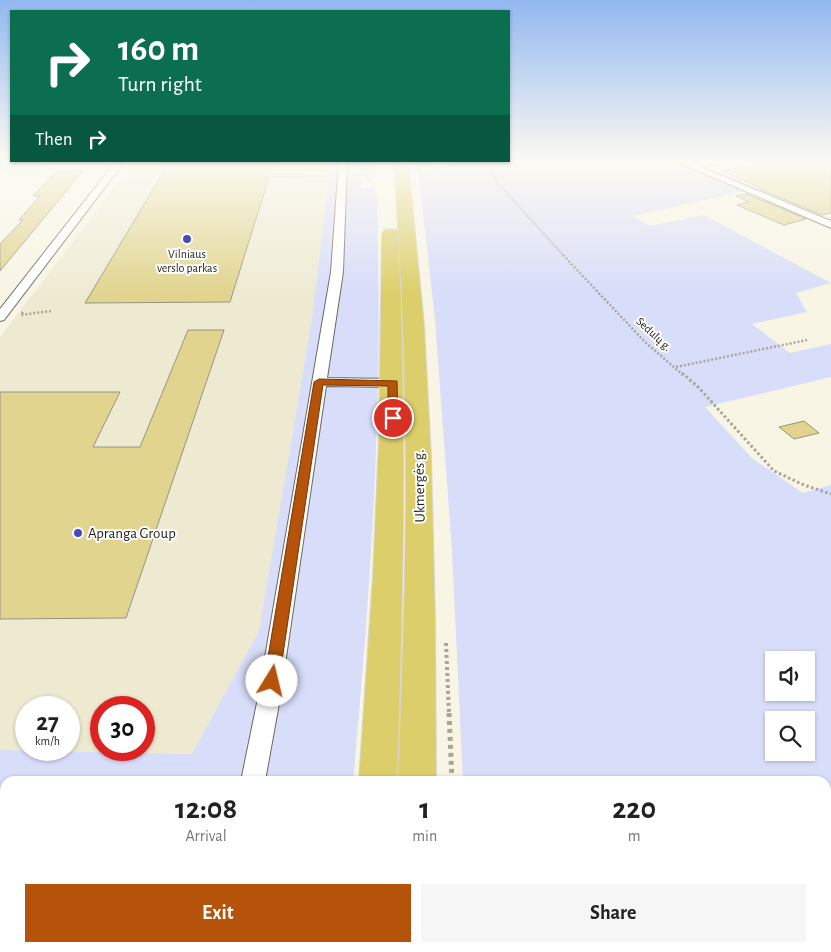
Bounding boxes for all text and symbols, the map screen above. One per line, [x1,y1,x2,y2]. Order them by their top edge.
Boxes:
icon: right [35,30,100,95]
text: 160 m [118,32,199,67]
text: Turn right [118,73,202,95]
icon: right [83,125,111,153]
text: Then [35,130,73,149]
marker: Vilniaus verslo parkas [181,233,193,245]
place label: Vilniaus verslo parkas [157,248,217,274]
street label: Sedulų g. [634,315,674,353]
pin [372,397,414,439]
icon: arrive [379,404,407,432]
street label: Ukmergės g. [411,449,428,523]
place label: Apranga Group [88,526,176,541]
marker: Apranga Group [72,527,84,539]
map controls [765,651,815,761]
button: sound [765,651,815,701]
position arrow [245,654,297,706]
speed limit sign: 30 [90,696,155,761]
text: 27 [36,710,59,735]
button: search [765,711,815,761]
text: km/h [35,735,60,747]
text: 12:08 [175,794,237,824]
text: 1 [419,794,430,824]
text: 220 [612,794,656,824]
text: Arrival [186,828,227,844]
text: min [412,828,437,844]
text: m [628,828,640,844]
button: Exit [25,884,411,942]
button: Share [421,884,806,942]

